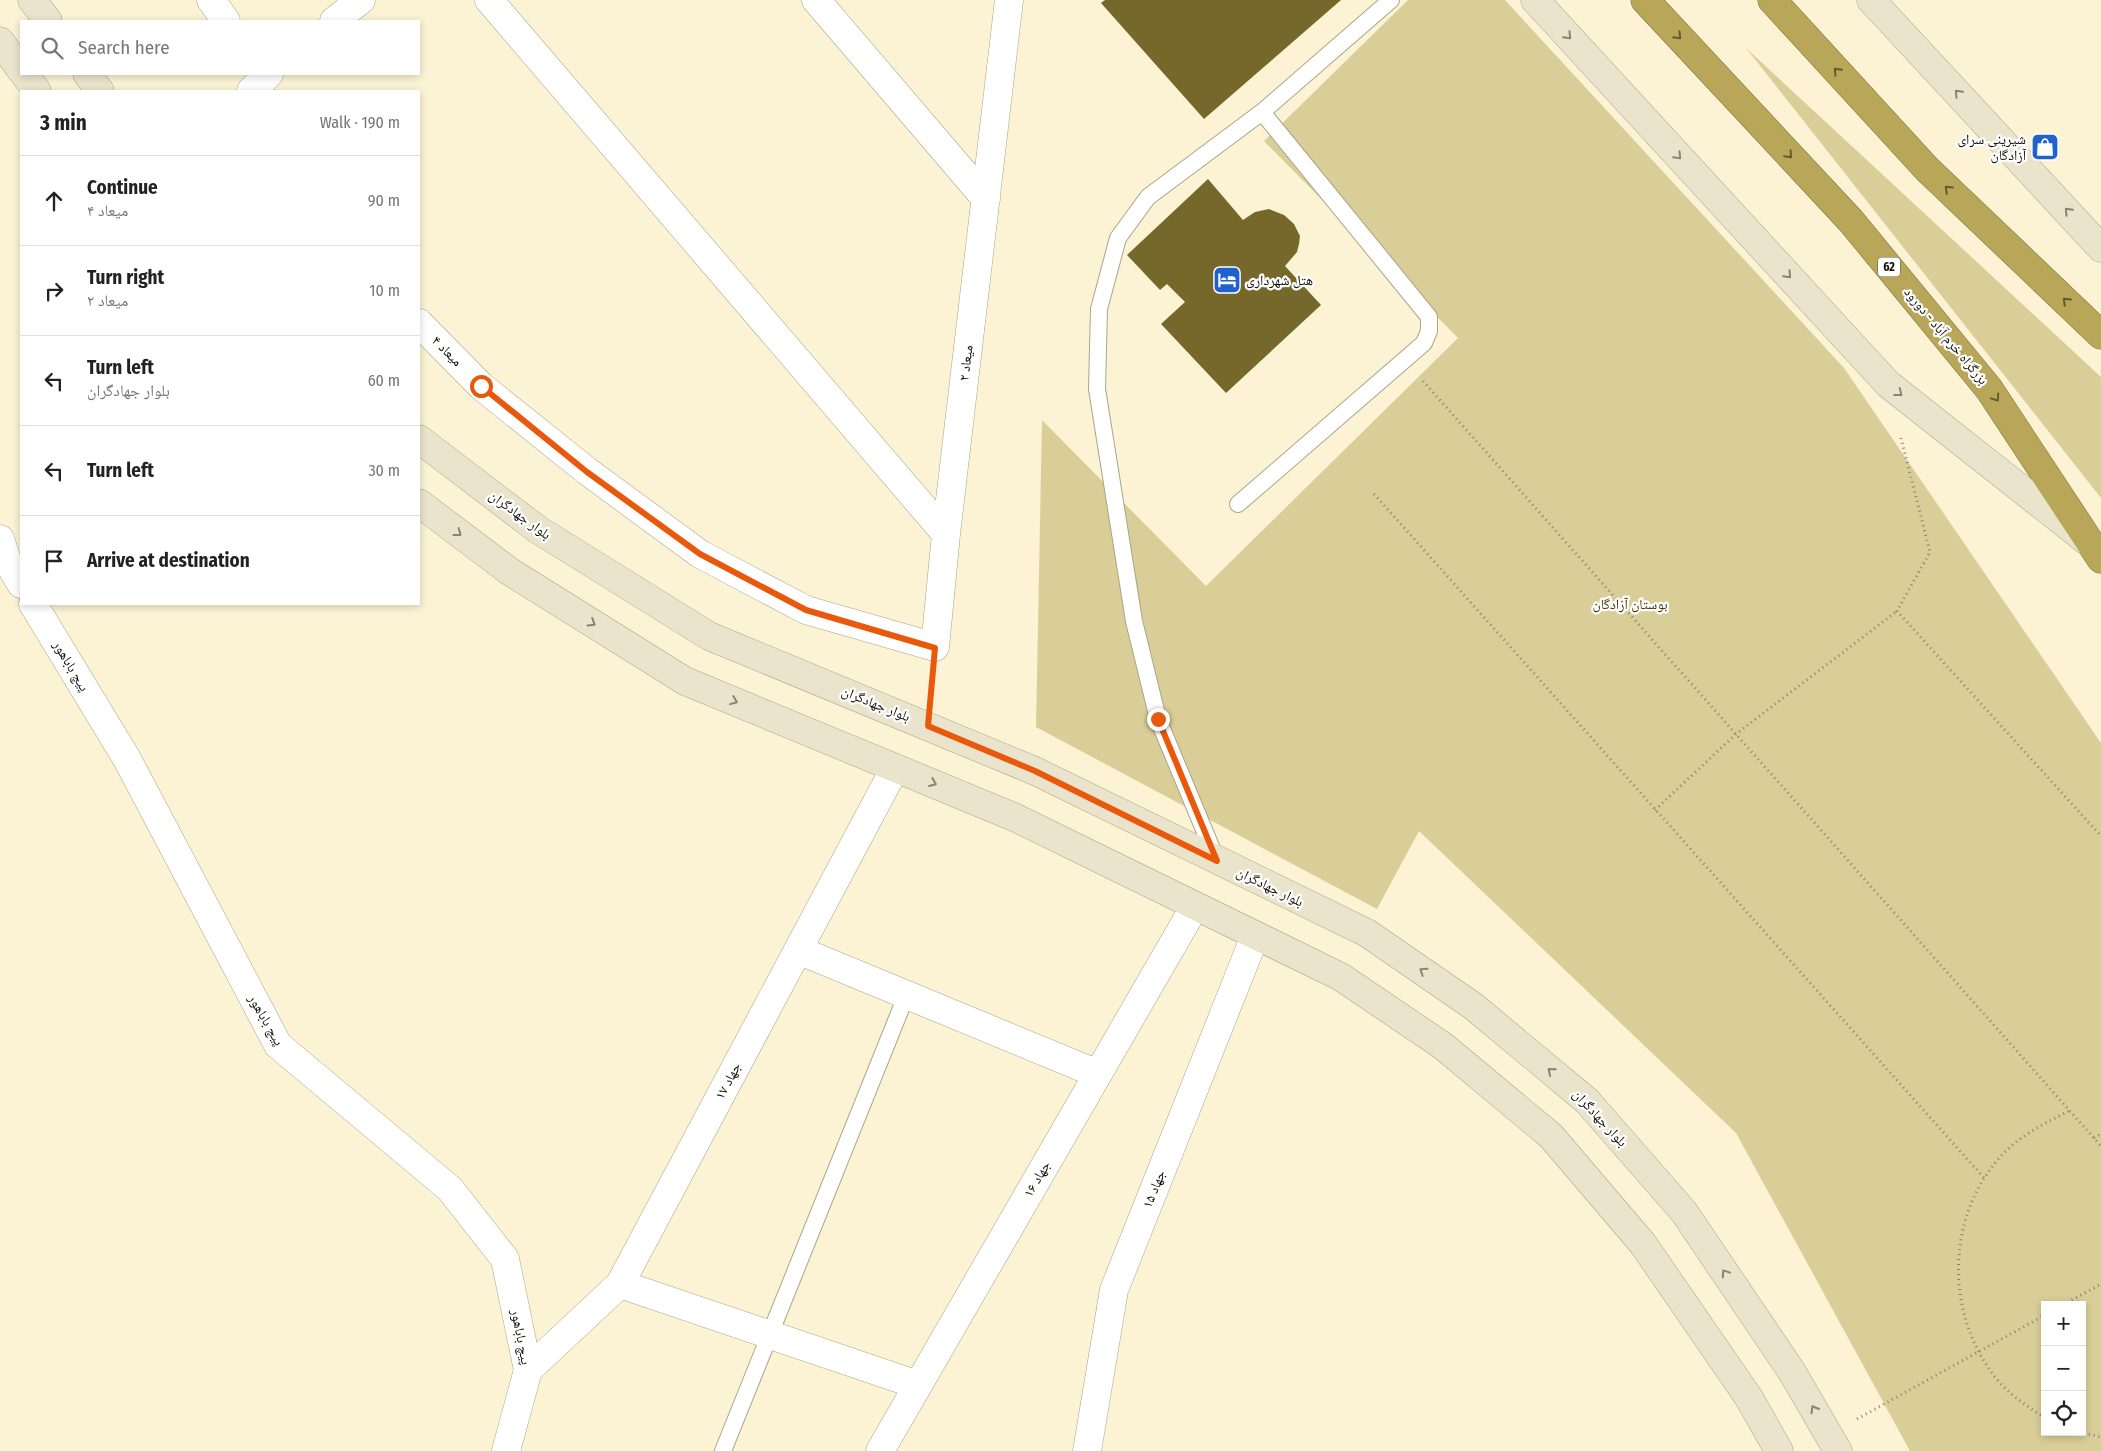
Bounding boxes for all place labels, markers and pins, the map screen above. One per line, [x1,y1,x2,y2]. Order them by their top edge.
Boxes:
place label: شیرینی سرای آزادگان [1957,131,2026,164]
shop icon: شیرینی سرای آزادگان [2030,132,2060,162]
hotel icon: هتل شهرداری [1212,265,1242,295]
place label: هتل شهرداری [1246,272,1313,289]

